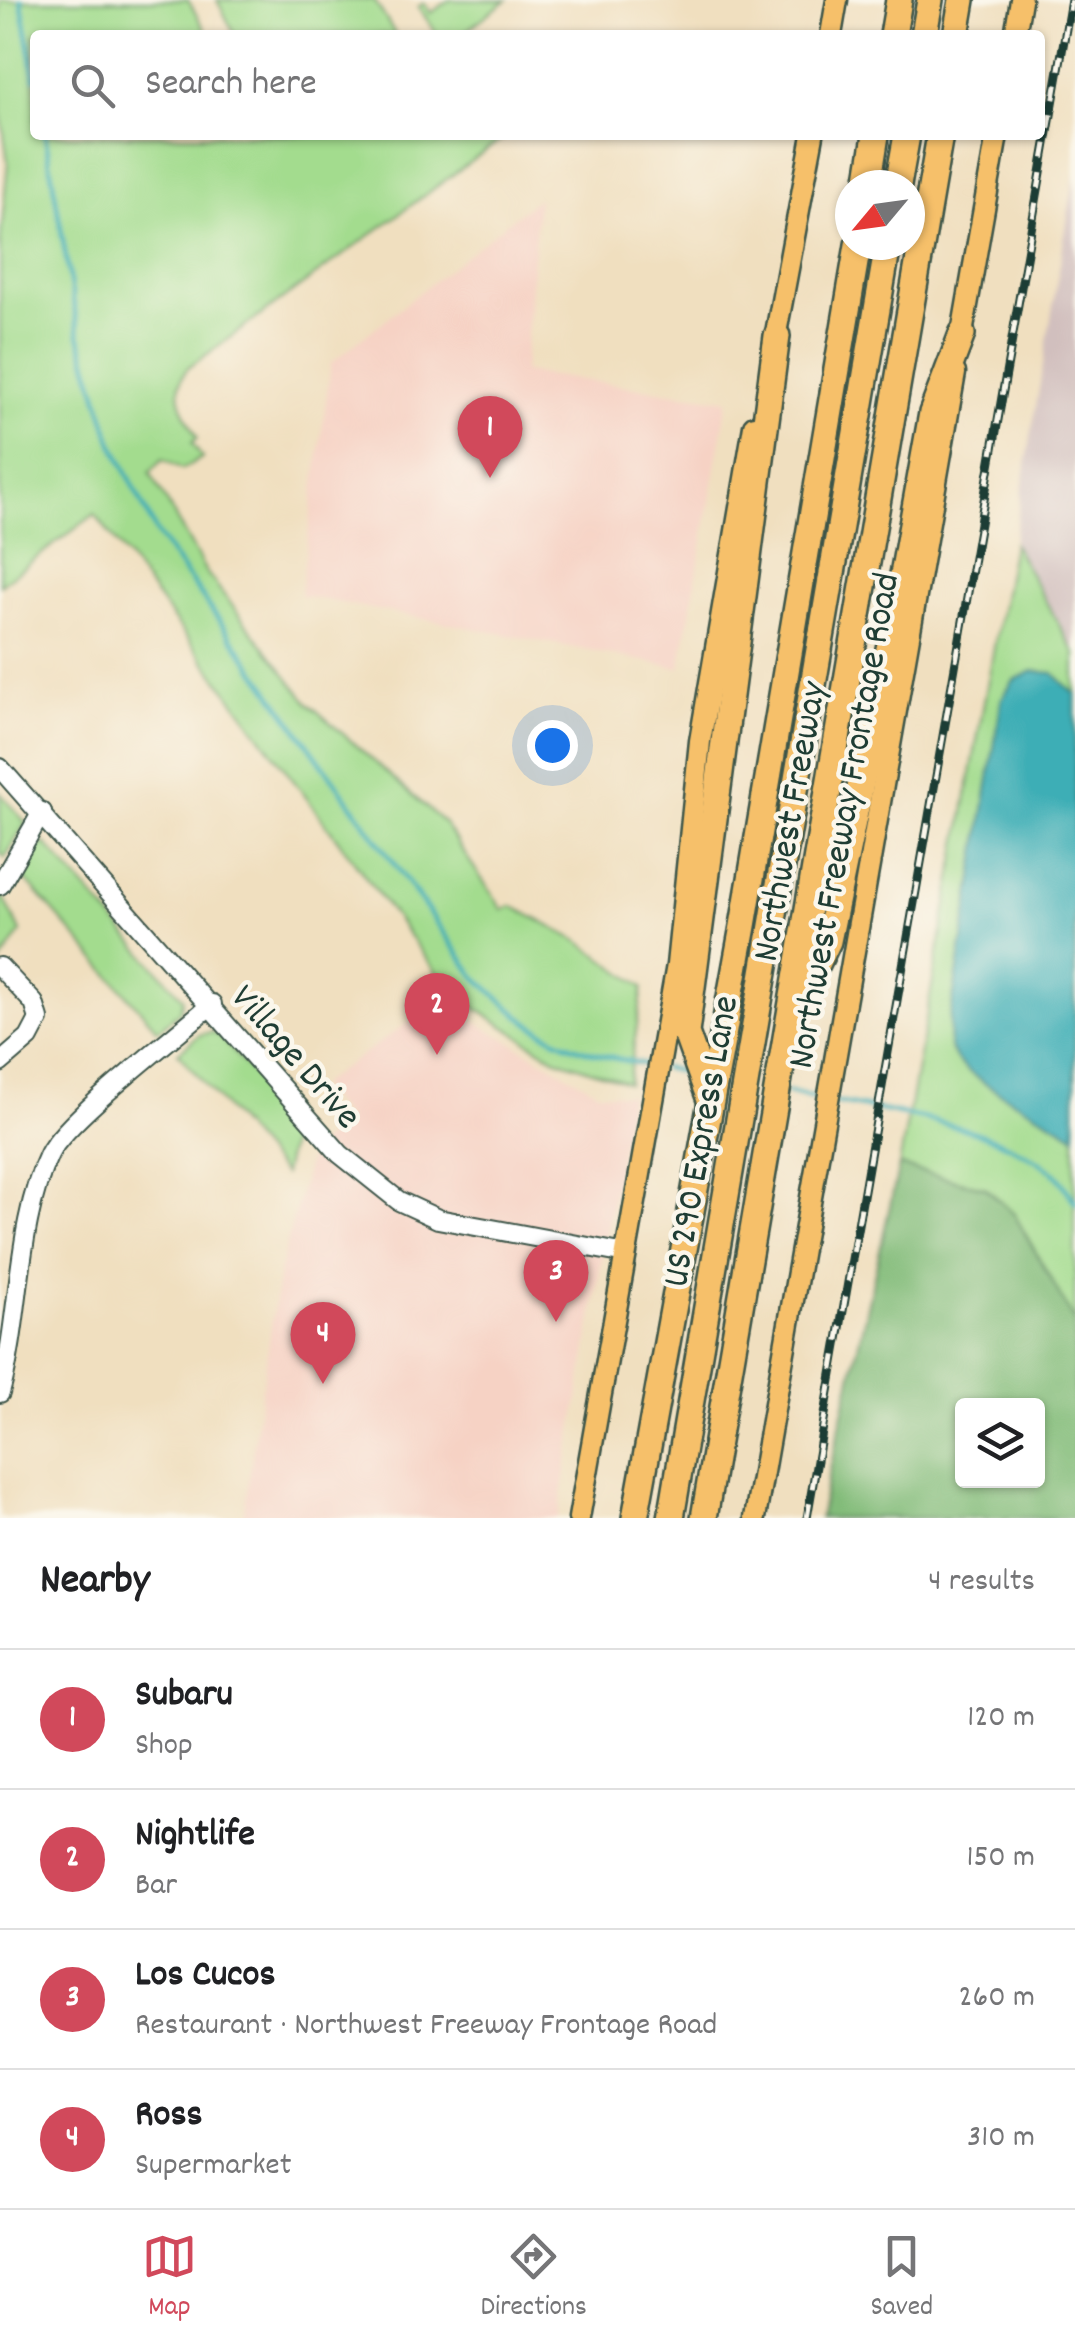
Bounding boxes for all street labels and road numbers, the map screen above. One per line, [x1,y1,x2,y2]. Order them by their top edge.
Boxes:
street label: Northwest Freeway Frontage Road [775,569,907,1071]
street label: Northwest Freeway [740,678,834,964]
street label: Village Drive [215,974,372,1143]
street label: US 290 Express Lane [651,992,756,1292]

